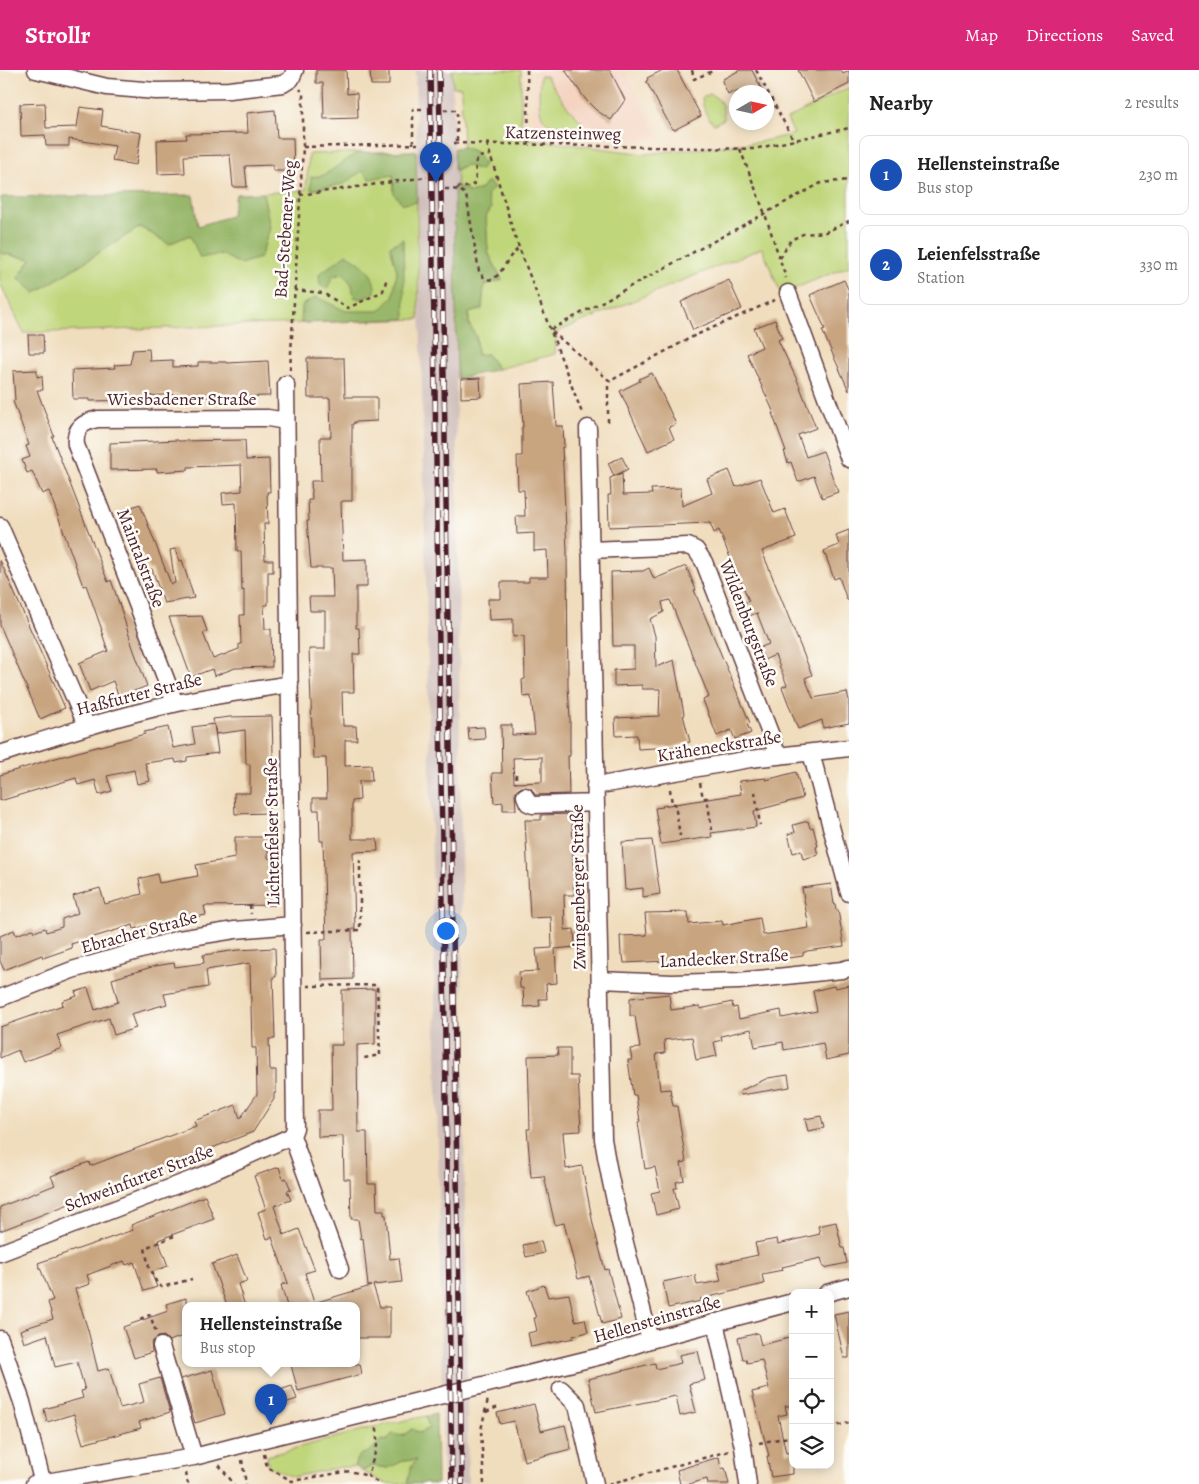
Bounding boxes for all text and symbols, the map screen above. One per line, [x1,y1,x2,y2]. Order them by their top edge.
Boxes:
text: Strollr [25,19,90,51]
text: Map [965,23,998,47]
text: Directions [1026,23,1103,47]
text: Saved [1131,23,1174,47]
north arrow [729,85,774,130]
text: Nearby [869,89,932,117]
text: 2 results [1124,92,1179,114]
street label: Katzensteinweg [504,120,622,146]
pin: 2 [420,142,452,183]
text: Hellensteinstraße [917,151,1060,177]
street label: Bad-Stebener-Weg [268,159,302,299]
text: 1 [883,164,889,186]
text: 230 m [1139,164,1178,186]
text: Bus stop [917,177,973,199]
text: Leienfelsstraße [917,241,1040,267]
text: 2 [882,254,890,276]
text: 330 m [1140,254,1178,276]
text: Station [917,267,965,289]
street label: Wiesbadener Straße [106,387,257,411]
street label: Maintalstraße [111,505,171,611]
street label: Wildenburgstraße [713,555,784,690]
street label: Haßfurter Straße [74,667,204,721]
street label: Kräheneckstraße [655,724,783,768]
street label: Lichtenfelser Straße [259,758,285,906]
street label: Zwingenberger Straße [565,804,591,970]
street label: Ebracher Straße [78,905,200,959]
your location [433,918,459,944]
street label: Landecker Straße [659,943,789,973]
street label: Schweinfurter Straße [61,1139,217,1217]
street label: Hellensteinstraße [591,1289,723,1349]
map controls [789,1289,834,1469]
button: + [789,1289,834,1334]
popup [182,1302,360,1367]
text: Hellensteinstraße [200,1311,342,1337]
button: − [789,1334,834,1379]
text: Bus stop [200,1337,256,1359]
button: locate [789,1379,834,1424]
pin: 1 [255,1384,287,1425]
button: layers [789,1424,834,1469]

